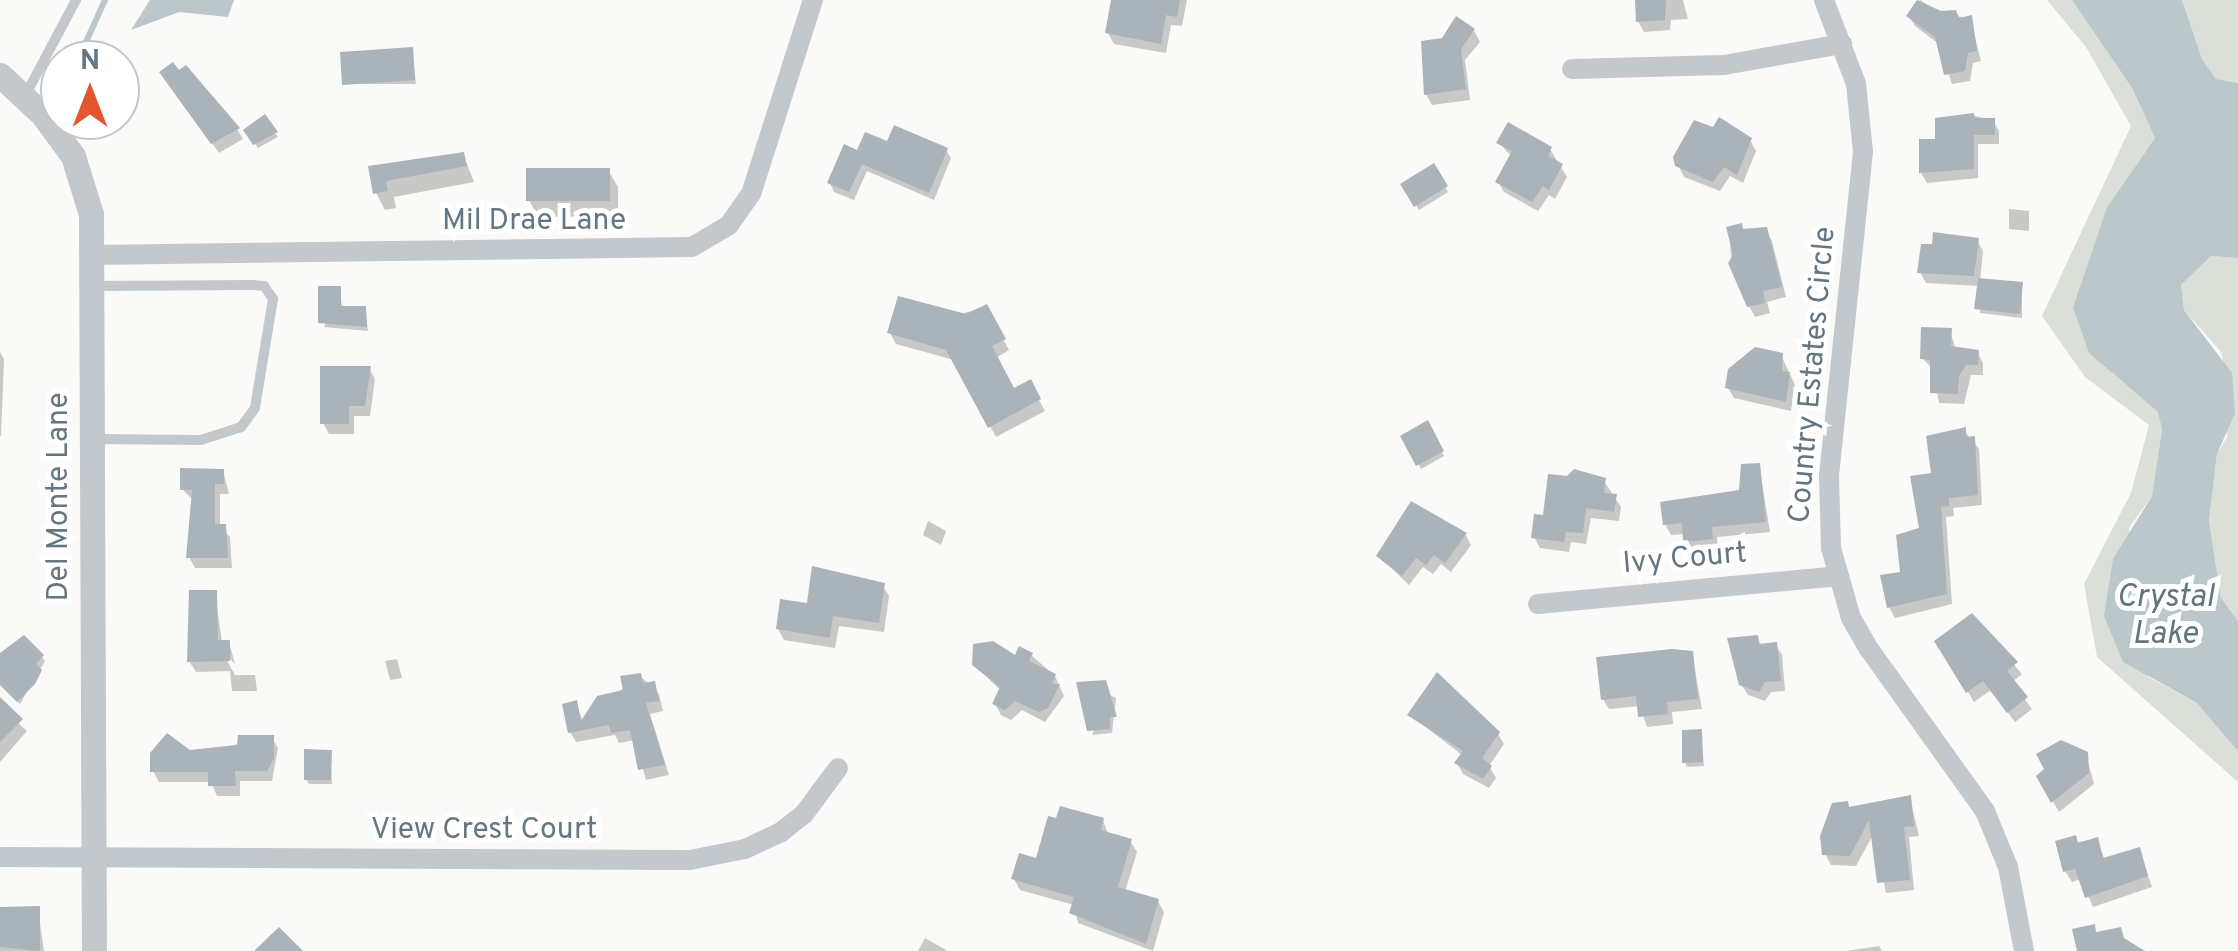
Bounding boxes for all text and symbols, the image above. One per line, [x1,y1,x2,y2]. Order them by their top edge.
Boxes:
north arrow [40,40,140,140]
text: N [80,44,100,80]
street label: Mil Drae Lane [442,204,626,240]
street label: Country Estates Circle [1783,225,1845,525]
street label: Del Monte Lane [42,392,78,602]
street label: Ivy Court [1621,537,1749,583]
water label: Crystal Lake [2116,580,2214,655]
street label: View Crest Court [371,813,597,849]

